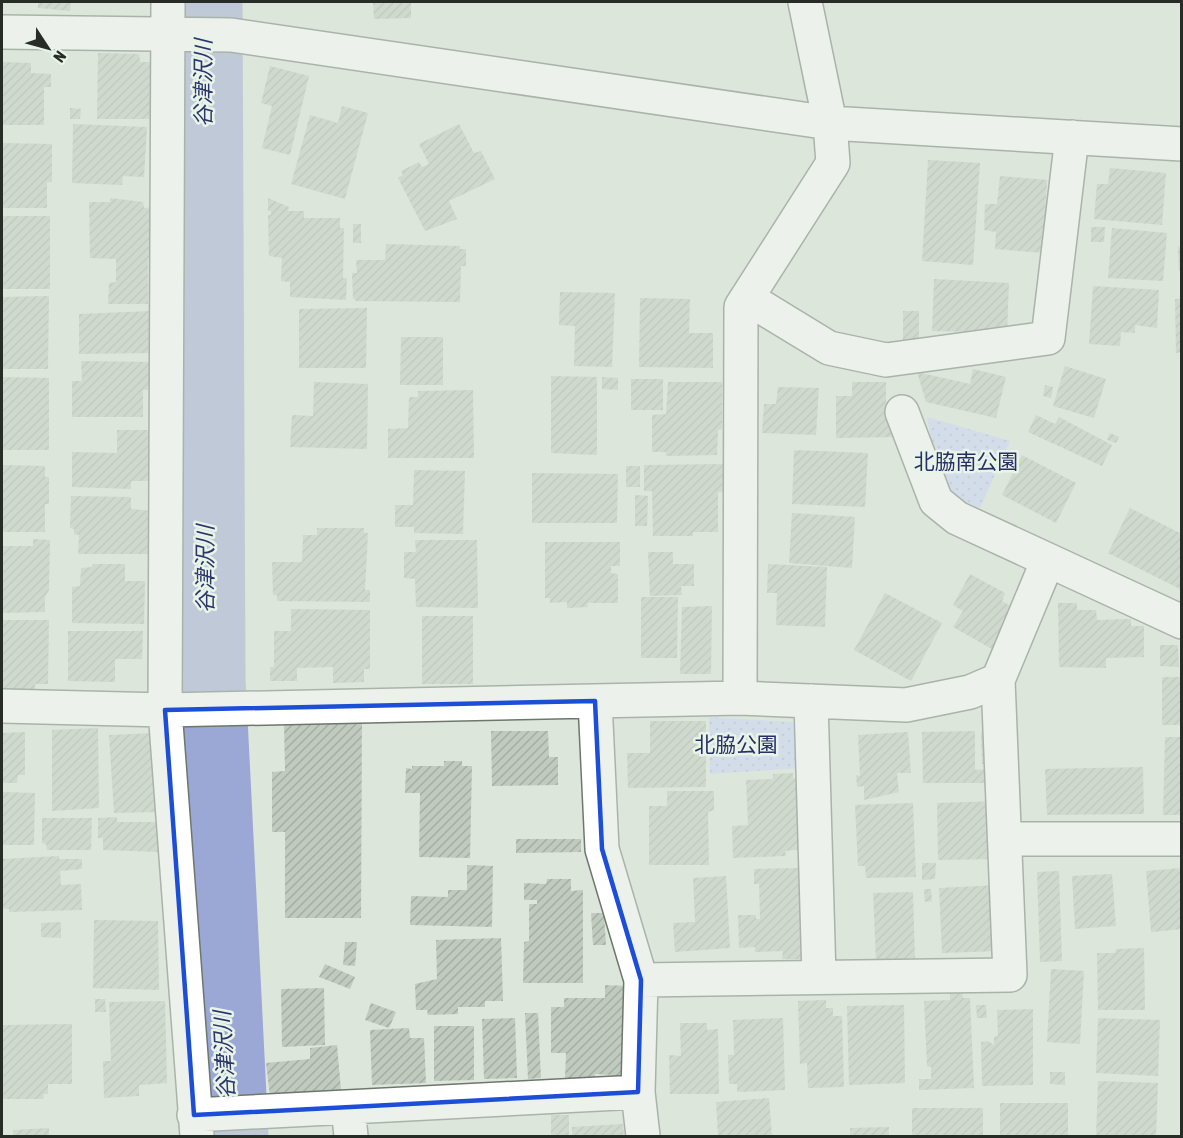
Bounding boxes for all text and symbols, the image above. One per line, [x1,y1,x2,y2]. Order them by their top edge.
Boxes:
north arrow [18,18,78,78]
water label: 谷津沢川 [190,37,216,127]
text: N [50,48,70,66]
park label: 北脇南公園 [914,449,1019,473]
water label: 谷津沢川 [192,523,218,613]
park label: 北脇公園 [694,732,778,756]
water label: 谷津沢川 [209,1008,239,1100]

